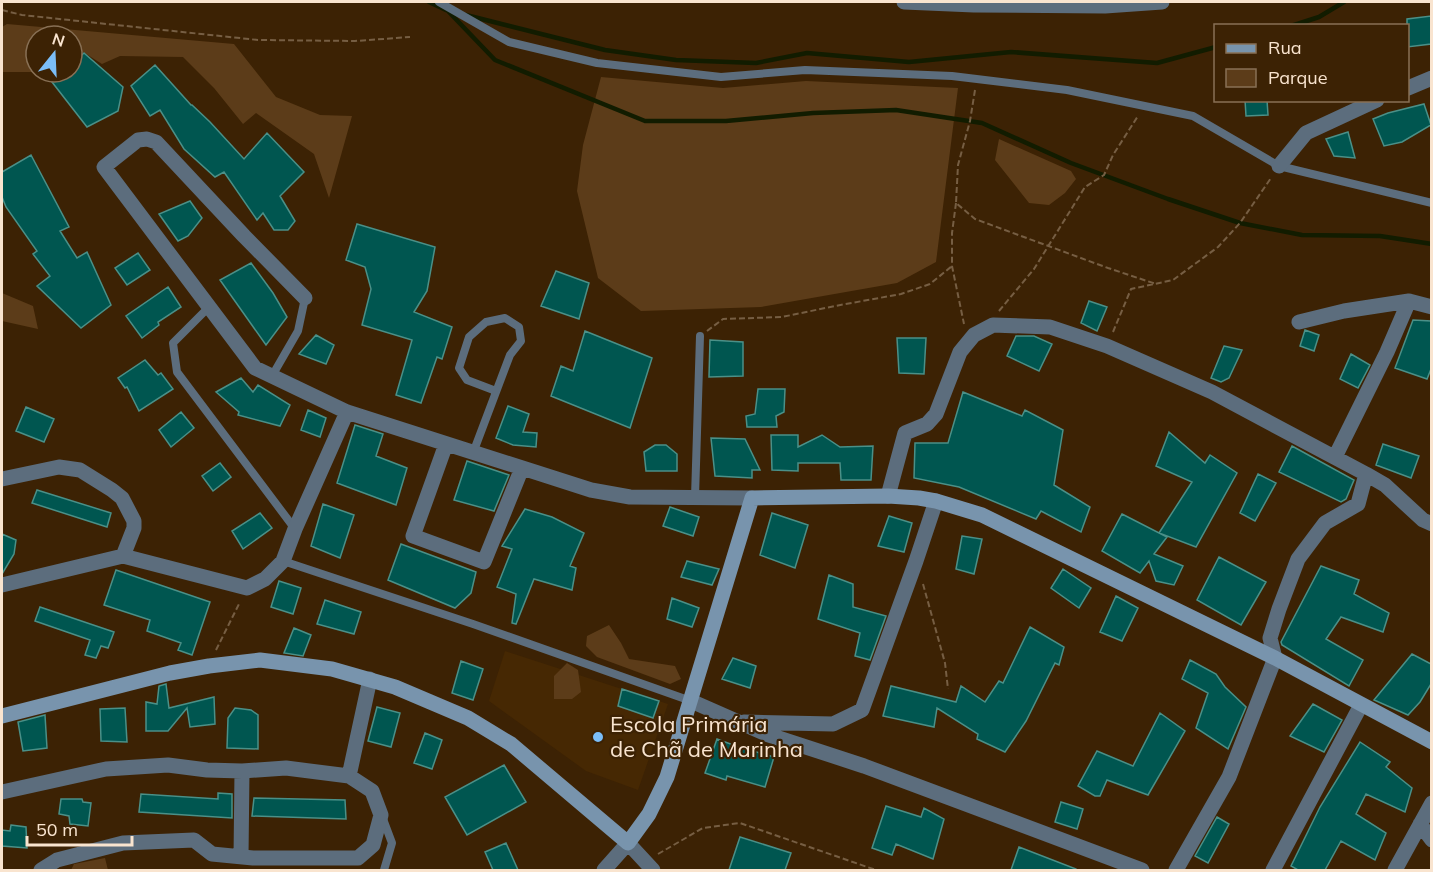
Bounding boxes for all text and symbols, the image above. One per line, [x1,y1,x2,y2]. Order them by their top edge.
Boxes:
north arrow [24,24,84,84]
legend [1214,24,1409,102]
text: N [50,28,67,51]
text: Rua [1268,36,1302,59]
text: Parque [1268,66,1327,89]
place label: Escola Primária de Chã de Marinha [610,710,803,763]
marker: Escola Primária de Chã de Marinha [591,730,605,744]
scale bar [27,809,132,847]
text: 50 m [36,818,78,841]

